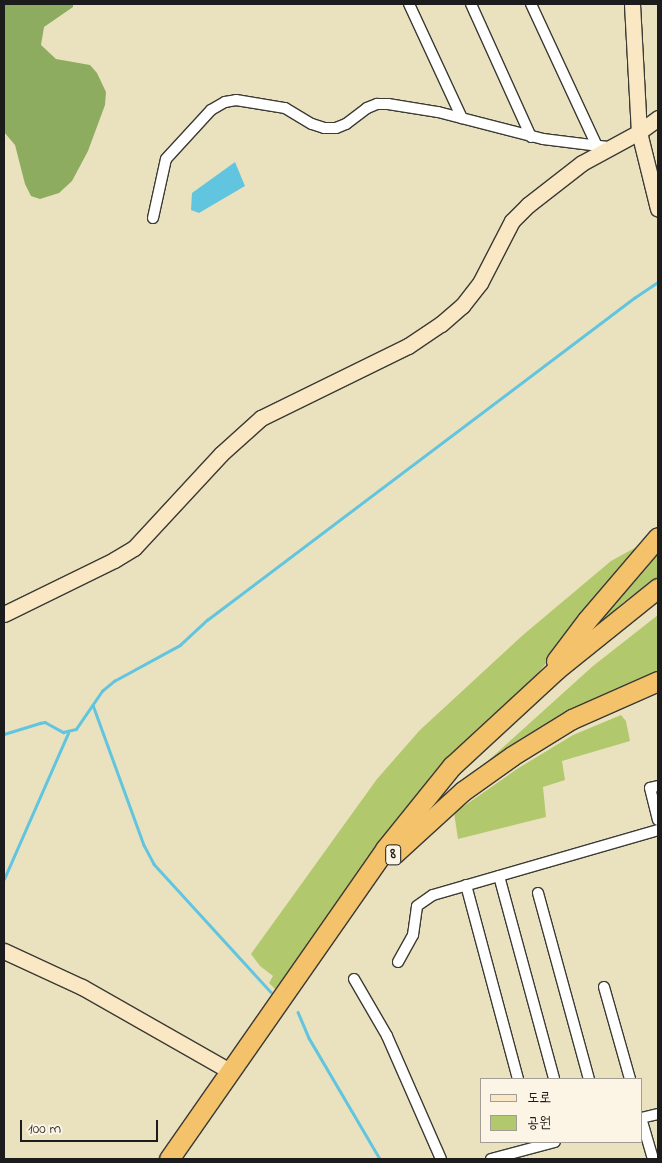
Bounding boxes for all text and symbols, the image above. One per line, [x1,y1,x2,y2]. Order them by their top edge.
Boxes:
road number: 8 [384,842,402,868]
legend [480,1078,642,1143]
text: 도로 [527,1087,551,1109]
scale bar [22,1110,160,1142]
text: 공원 [527,1112,551,1134]
text: 100 m [28,1118,61,1140]

